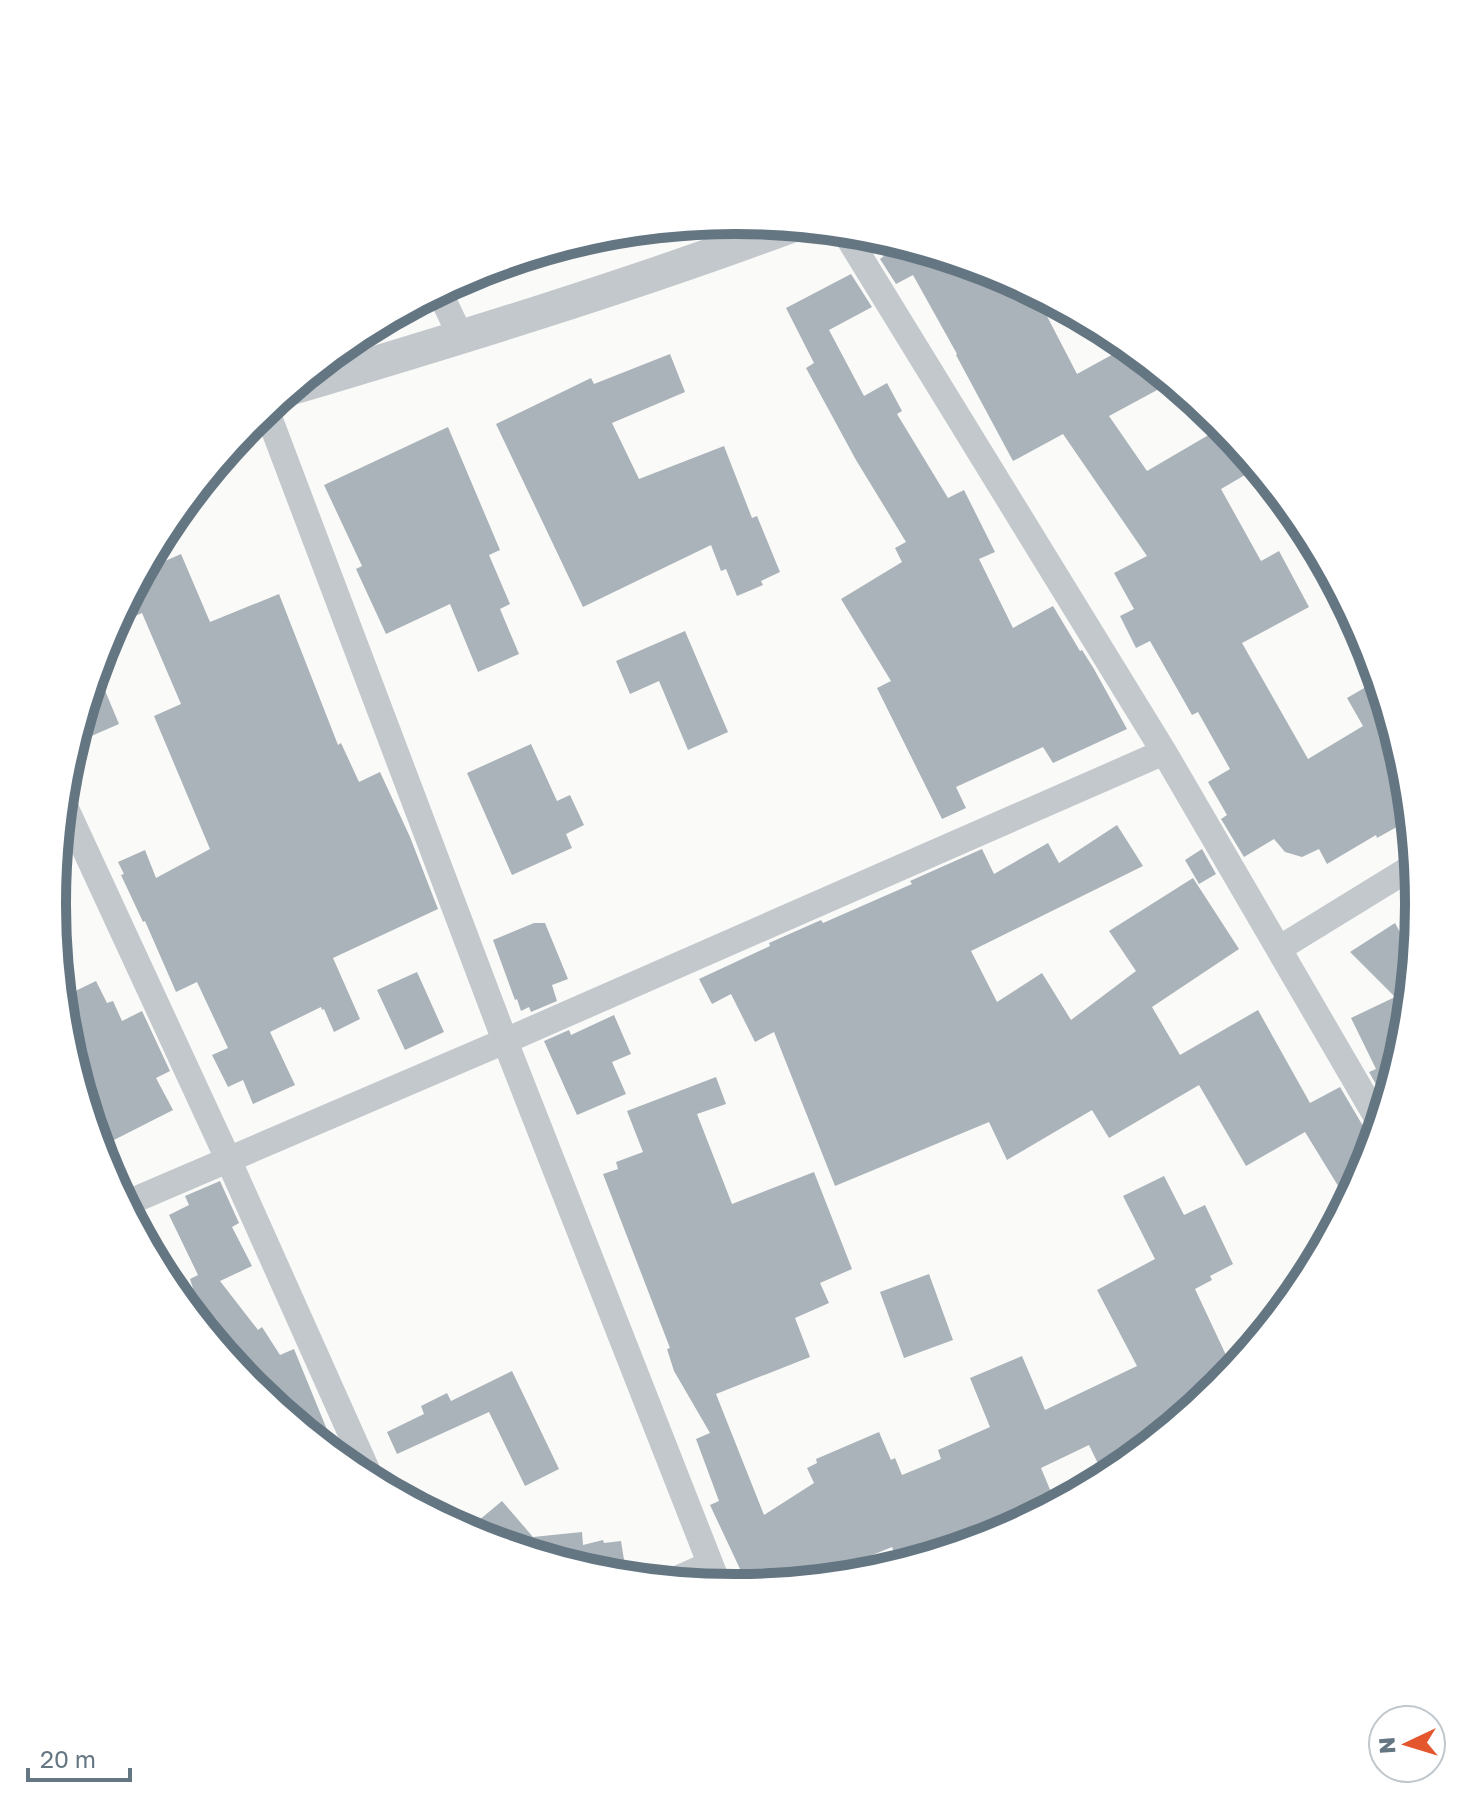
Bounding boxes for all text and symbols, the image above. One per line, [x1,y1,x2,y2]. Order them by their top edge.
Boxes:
north arrow [1367,1704,1447,1784]
scale bar [28,1732,130,1782]
text: N [1372,1736,1401,1755]
text: 20 m [40,1744,96,1773]

